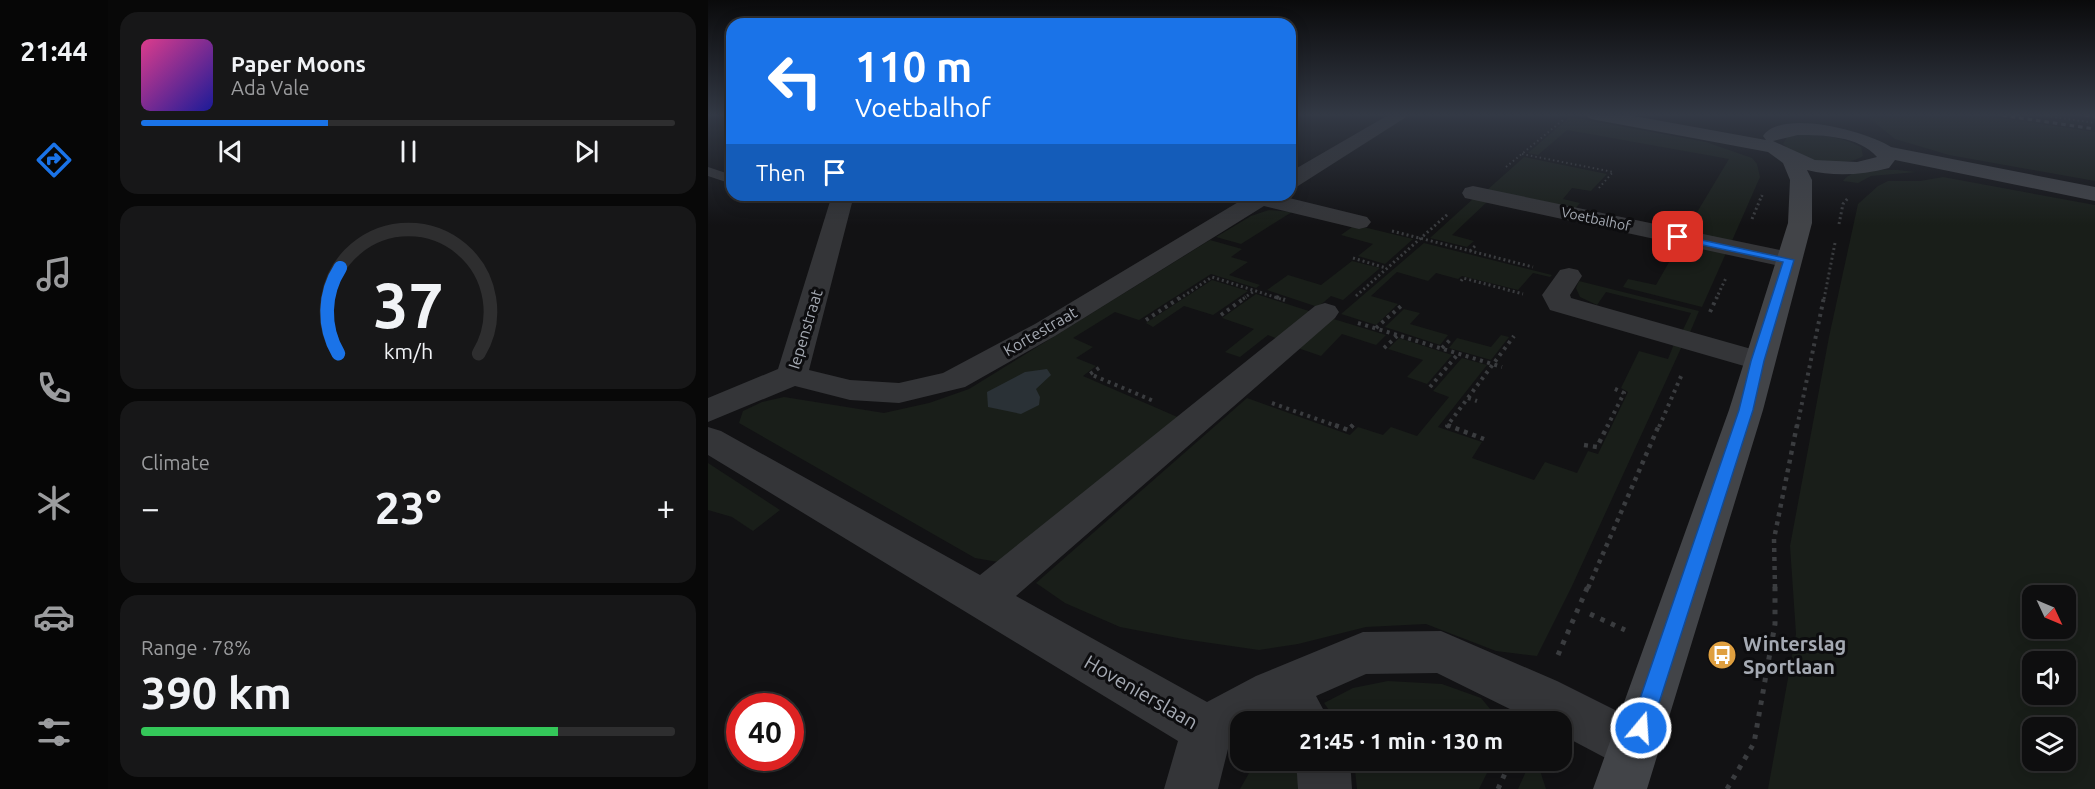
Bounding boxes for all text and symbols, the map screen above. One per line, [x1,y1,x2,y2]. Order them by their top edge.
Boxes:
text: 21:44 [20,36,88,66]
icon: left [756,42,834,120]
text: 110 m [855,43,972,90]
text: Paper Moons [231,51,366,76]
text: Ada Vale [231,76,309,99]
text: Voetbalhof [855,92,991,122]
icon: previous [214,135,247,168]
icon: pause [392,135,425,168]
icon: next [570,135,603,168]
icon: directions [33,139,75,181]
icon: arrive [818,156,851,189]
text: Then [756,160,806,185]
street label: Voetbalhof [1560,204,1633,234]
pin [1652,211,1703,262]
icon: arrive [1661,220,1694,253]
icon: music [33,253,75,295]
text: 37 [373,271,443,341]
street label: Iepenstraat [784,286,826,371]
street label: Kortestraat [1000,302,1081,359]
text: km/h [383,340,433,364]
icon: phone [33,367,75,409]
text: Climate [141,451,210,474]
icon: climate [33,482,75,524]
text: 23° [375,482,441,533]
text: − [141,489,160,526]
text: + [656,489,675,526]
north arrow [2022,585,2076,639]
map controls [2022,585,2076,771]
icon: car [33,596,75,638]
place label: Winterslag Sportlaan [1743,632,1846,678]
text: Range · 78% [141,636,251,659]
bus stop icon: Winterslag Sportlaan [1706,639,1738,671]
street label: Hovenierslaan [1080,650,1202,733]
button: sound [2022,651,2076,705]
text: 390 km [141,667,292,718]
speed limit sign: 40 [726,693,804,771]
position arrow [1609,696,1673,760]
icon: filters [33,711,75,753]
button: layers [2022,717,2076,771]
text: 21:45 · 1 min · 130 m [1299,728,1503,753]

